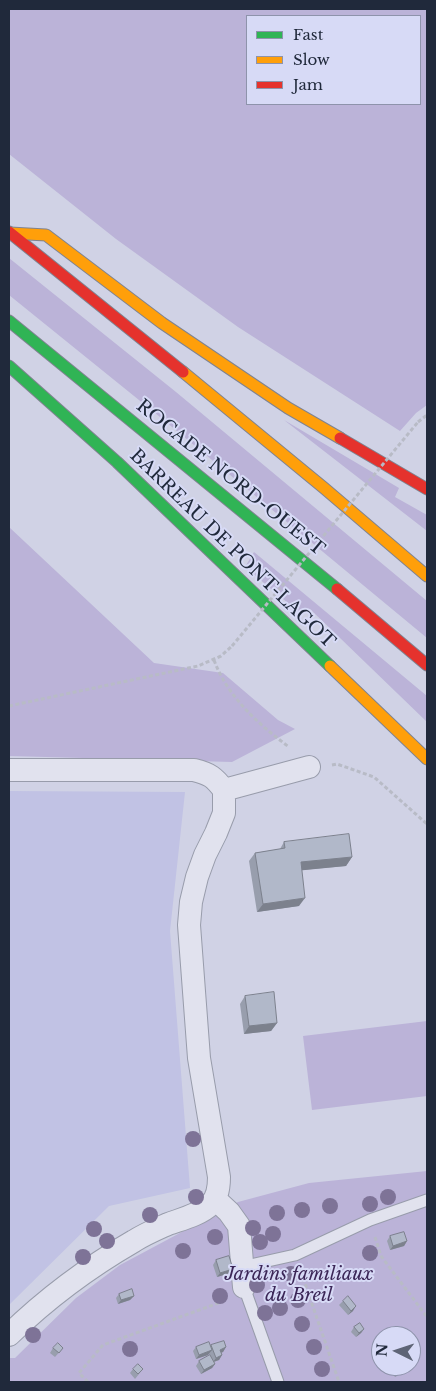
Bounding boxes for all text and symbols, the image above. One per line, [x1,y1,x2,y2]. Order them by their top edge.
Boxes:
legend [246,15,421,105]
text: Fast [293,25,323,44]
text: Slow [293,50,330,69]
text: Jam [293,75,323,94]
street label: ROCADE NORD-OUEST [132,395,328,561]
street label: BARREAU DE PONT-LAGOT [125,445,339,653]
park label: Jardins familiaux du Breil [225,1264,373,1306]
north arrow [371,1326,421,1376]
text: N [373,1343,391,1357]

